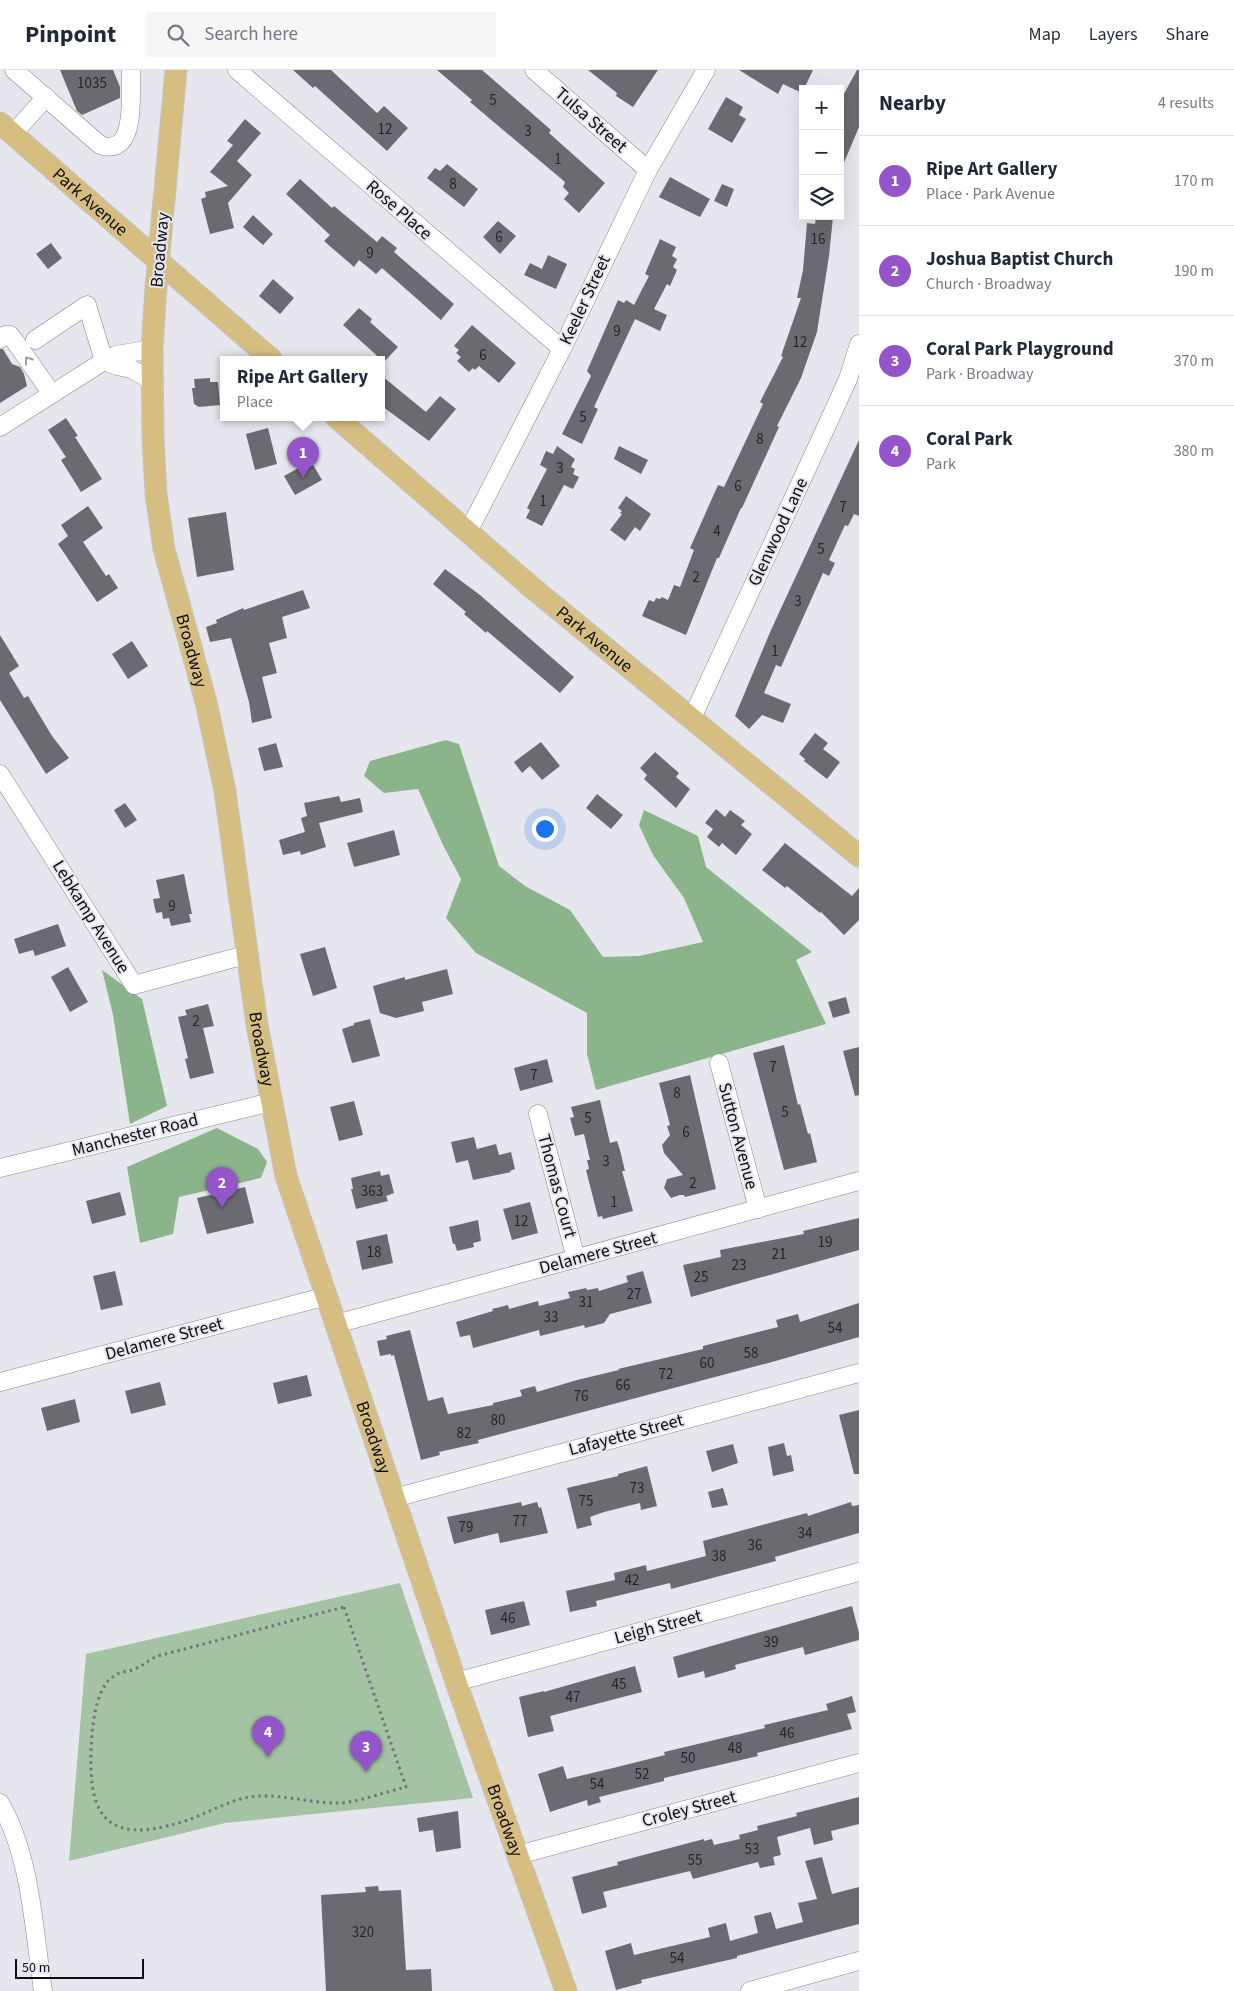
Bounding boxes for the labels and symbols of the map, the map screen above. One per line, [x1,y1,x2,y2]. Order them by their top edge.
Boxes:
house number: 1035 [77,73,107,94]
street label: Tulsa Street [549,82,633,158]
house number: 5 [489,90,497,111]
house number: 12 [378,119,392,140]
house number: 3 [524,121,532,142]
house number: 1 [554,149,562,170]
street label: Park Avenue [47,162,134,242]
street label: Rose Place [360,174,438,246]
house number: 8 [449,174,457,195]
street label: Broadway [144,211,176,289]
house number: 6 [495,227,503,248]
house number: 16 [811,229,825,250]
house number: 9 [366,243,374,264]
street label: Keeler Street [553,251,617,349]
house number: 9 [613,321,621,342]
house number: 12 [793,332,807,353]
house number: 6 [479,345,487,366]
one-way arrow [25,356,34,366]
house number: 5 [579,407,587,428]
house number: 8 [756,429,764,450]
pin: 1 [287,437,319,478]
house number: 3 [556,458,564,479]
street label: Glenwood Lane [742,474,814,590]
house number: 6 [734,476,742,497]
house number: 1 [539,491,547,512]
house number: 7 [839,497,847,518]
house number: 4 [713,521,721,542]
house number: 5 [817,539,825,560]
house number: 2 [692,567,700,588]
house number: 3 [794,591,802,612]
street label: Park Avenue [551,600,639,678]
street label: Broadway [170,611,214,691]
house number: 1 [771,641,779,662]
your location [532,816,558,842]
street label: Lebkamp Avenue [46,856,136,978]
house number: 9 [168,896,176,917]
street label: Broadway [243,1010,281,1089]
house number: 2 [192,1011,200,1032]
house number: 7 [769,1057,777,1078]
house number: 7 [530,1065,538,1086]
street label: Sutton Avenue [712,1080,764,1192]
house number: 8 [673,1083,681,1104]
house number: 5 [781,1102,789,1123]
street label: Manchester Road [69,1107,201,1163]
house number: 5 [584,1108,592,1129]
house number: 6 [682,1122,690,1143]
street label: Thomas Court [531,1131,583,1241]
house number: 3 [602,1151,610,1172]
pin: 2 [206,1167,238,1208]
house number: 2 [689,1173,697,1194]
house number: 363 [361,1181,383,1202]
house number: 1 [610,1192,618,1213]
house number: 12 [514,1211,528,1232]
street label: Delamere Street [536,1225,660,1281]
house number: 19 [818,1232,832,1253]
house number: 18 [367,1242,381,1263]
house number: 21 [772,1244,786,1265]
house number: 23 [732,1255,746,1276]
house number: 25 [694,1267,708,1288]
house number: 27 [627,1284,641,1305]
house number: 31 [579,1292,593,1313]
house number: 33 [544,1307,558,1328]
street label: Delamere Street [102,1311,226,1367]
house number: 54 [828,1318,843,1339]
house number: 58 [744,1343,758,1364]
house number: 60 [700,1353,714,1374]
house number: 72 [659,1364,673,1385]
house number: 66 [616,1375,630,1396]
house number: 76 [574,1386,588,1407]
street label: Broadway [350,1398,398,1478]
street label: Lafayette Street [566,1408,686,1462]
house number: 80 [491,1410,505,1431]
house number: 82 [457,1423,471,1444]
house number: 73 [630,1478,644,1499]
house number: 75 [579,1491,593,1512]
house number: 77 [513,1511,527,1532]
house number: 79 [459,1517,473,1538]
house number: 34 [798,1523,813,1544]
house number: 36 [748,1535,762,1556]
house number: 38 [712,1546,726,1567]
house number: 42 [625,1570,639,1591]
street label: Leigh Street [612,1603,704,1651]
house number: 46 [501,1608,515,1629]
house number: 39 [764,1632,778,1653]
house number: 45 [612,1674,626,1695]
house number: 47 [566,1687,580,1708]
pin: 4 [252,1716,284,1757]
house number: 46 [780,1723,794,1744]
pin: 3 [350,1731,382,1772]
house number: 48 [728,1738,742,1759]
house number: 50 [681,1748,695,1769]
house number: 52 [635,1764,649,1785]
house number: 54 [590,1774,605,1795]
street label: Broadway [481,1781,530,1861]
street label: Croley Street [639,1784,739,1834]
house number: 53 [745,1839,759,1860]
house number: 55 [688,1850,702,1871]
house number: 320 [352,1922,374,1943]
house number: 54 [670,1948,685,1969]
scale bar [15,1956,144,1979]

